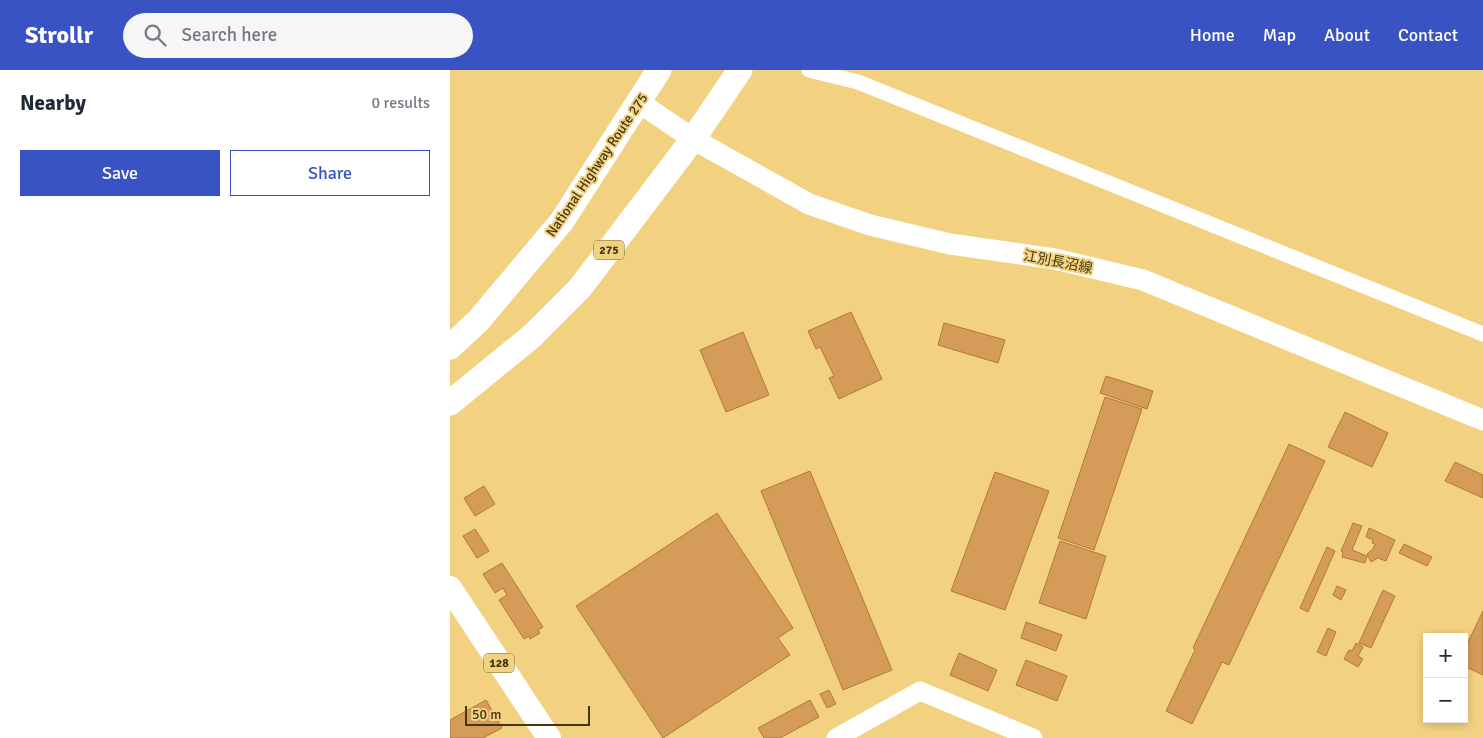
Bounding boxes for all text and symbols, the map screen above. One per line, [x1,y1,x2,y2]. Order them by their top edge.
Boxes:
search box [123,13,473,58]
text: Strollr [25,20,93,50]
icon: search [141,21,169,49]
text: Search here [181,23,277,47]
text: Home [1190,24,1235,46]
text: Map [1263,24,1296,46]
text: About [1324,24,1370,46]
text: Contact [1398,24,1458,46]
text: Nearby [20,90,86,116]
street label: National Highway Route 275 [542,90,652,240]
text: 0 results [371,93,430,113]
button: Save [20,150,220,196]
button: Share [230,150,430,196]
road number: 275 [594,240,624,260]
street label: 江別長沼線 [1022,247,1094,277]
map controls [1423,633,1468,723]
button: + [1423,633,1468,678]
road number: 128 [484,654,514,672]
button: − [1423,678,1468,723]
scale bar [465,703,590,726]
text: 50 m [472,706,501,723]

